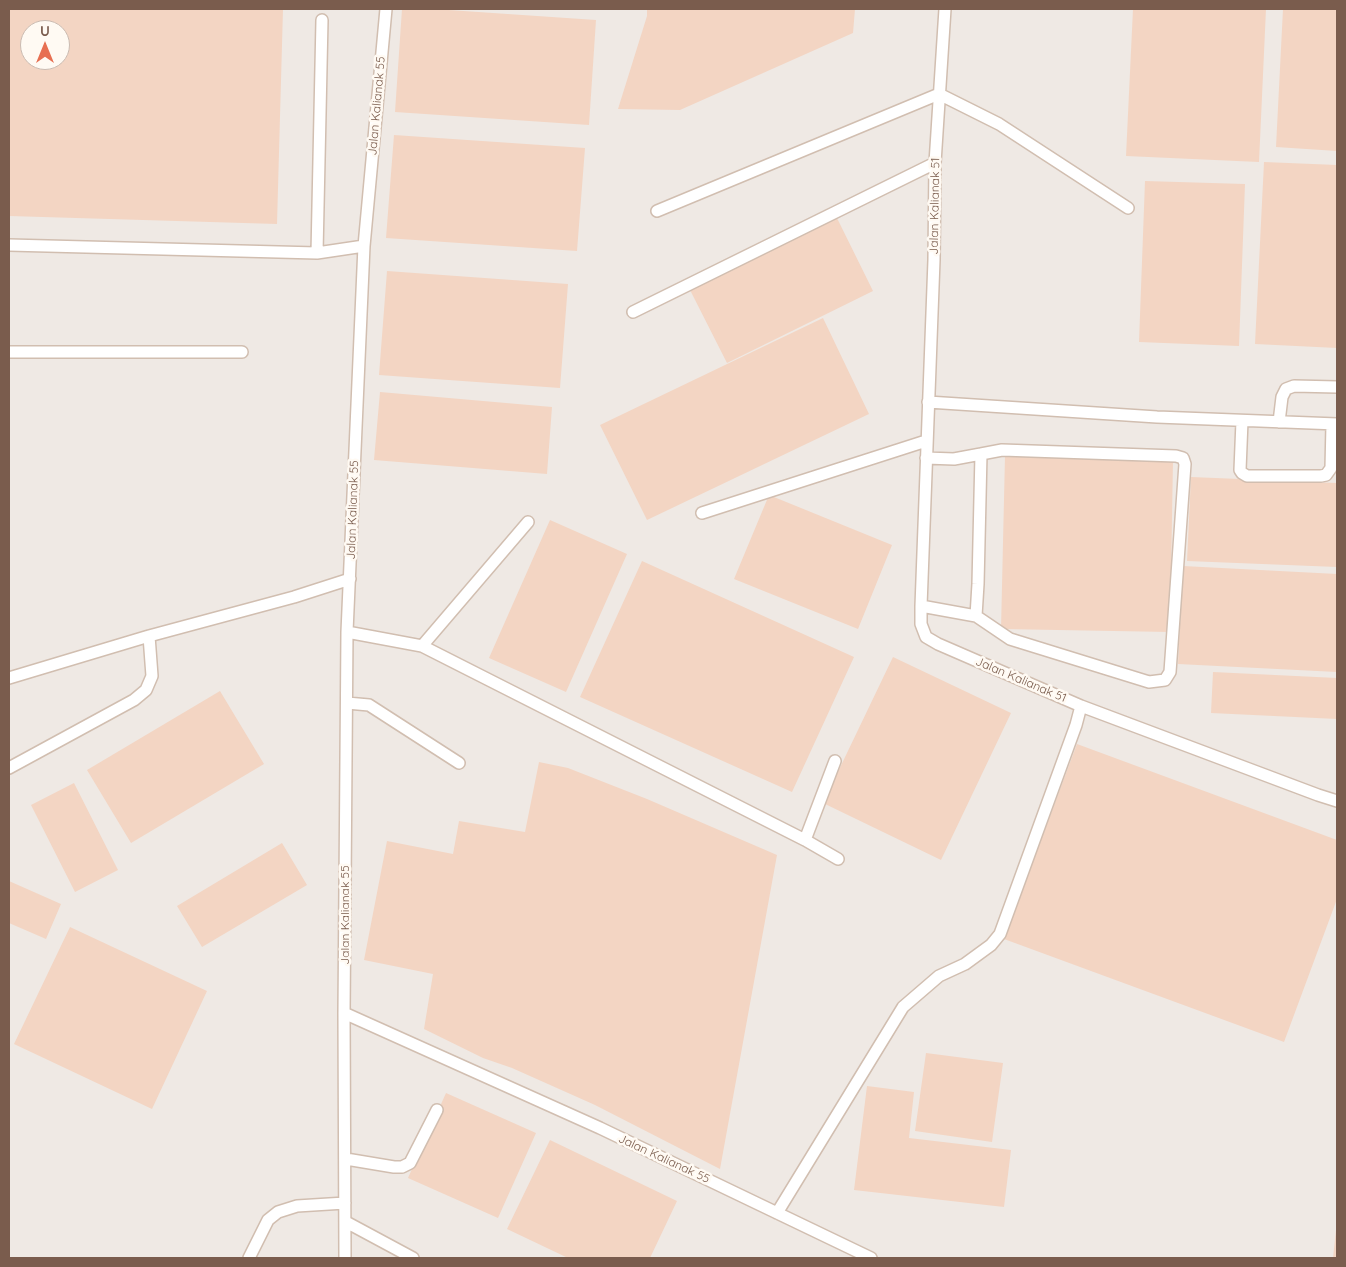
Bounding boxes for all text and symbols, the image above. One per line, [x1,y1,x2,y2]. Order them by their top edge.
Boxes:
north arrow [20,20,70,70]
text: U [40,22,50,40]
street label: Jalan Kalianak 55 [365,56,389,156]
street label: Jalan Kalianak 51 [927,157,943,255]
street label: Jalan Kalianak 55 [344,460,362,560]
street label: Jalan Kalianak 51 [973,654,1069,706]
street label: Jalan Kalianak 55 [338,865,352,965]
street label: Jalan Kalianak 55 [616,1131,712,1187]

